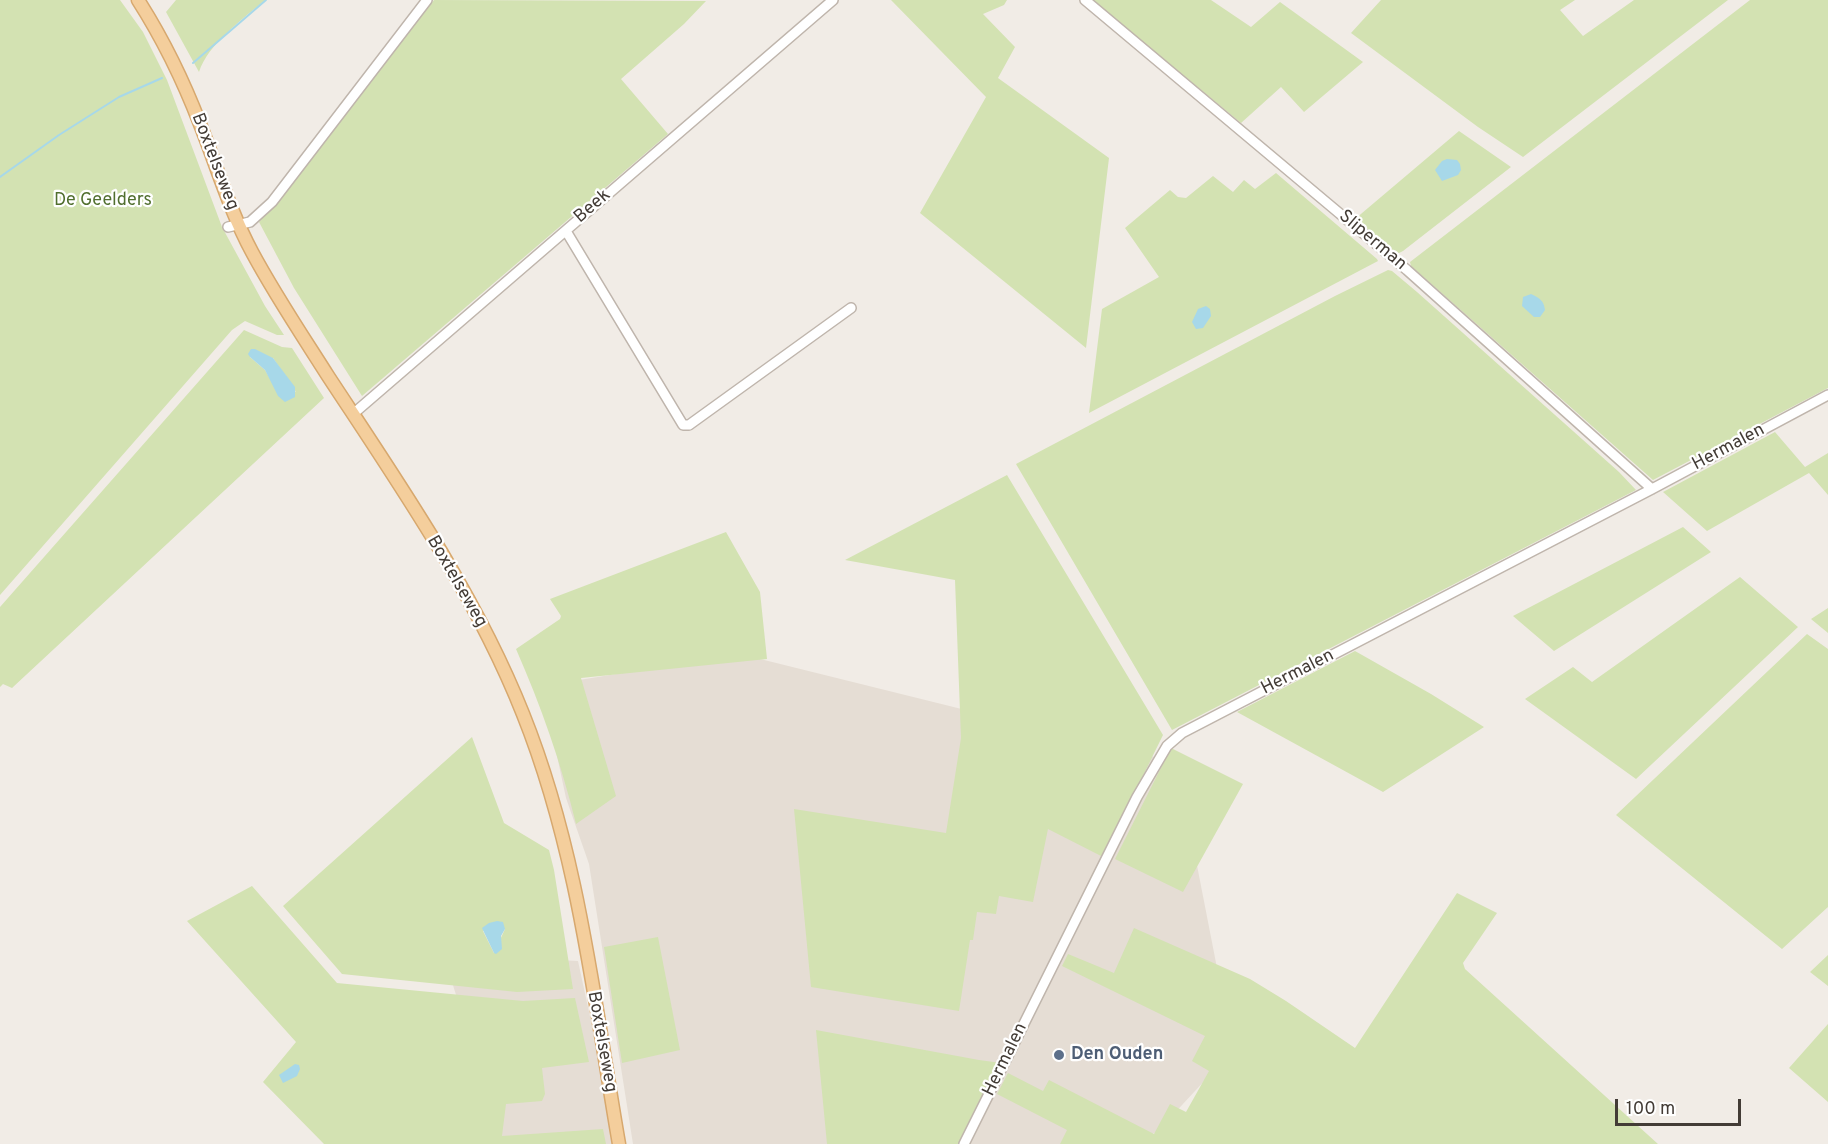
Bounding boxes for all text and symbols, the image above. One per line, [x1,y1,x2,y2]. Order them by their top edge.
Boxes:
street label: Boxtelseweg [186,110,242,214]
street label: Beek [570,185,616,229]
park label: De Geelders [54,190,152,212]
street label: Sliperman [1333,206,1411,276]
street label: Hermalen [1689,420,1769,476]
street label: Boxtelseweg [421,532,491,632]
street label: Hermalen [1258,645,1338,701]
street label: Boxtelseweg [581,990,621,1094]
street label: Hermalen [979,1020,1033,1100]
place label: Den Ouden [1071,1044,1163,1066]
marker: Den Ouden [1052,1048,1066,1062]
scale bar [1618,1087,1744,1125]
text: 100 m [1626,1098,1675,1121]

